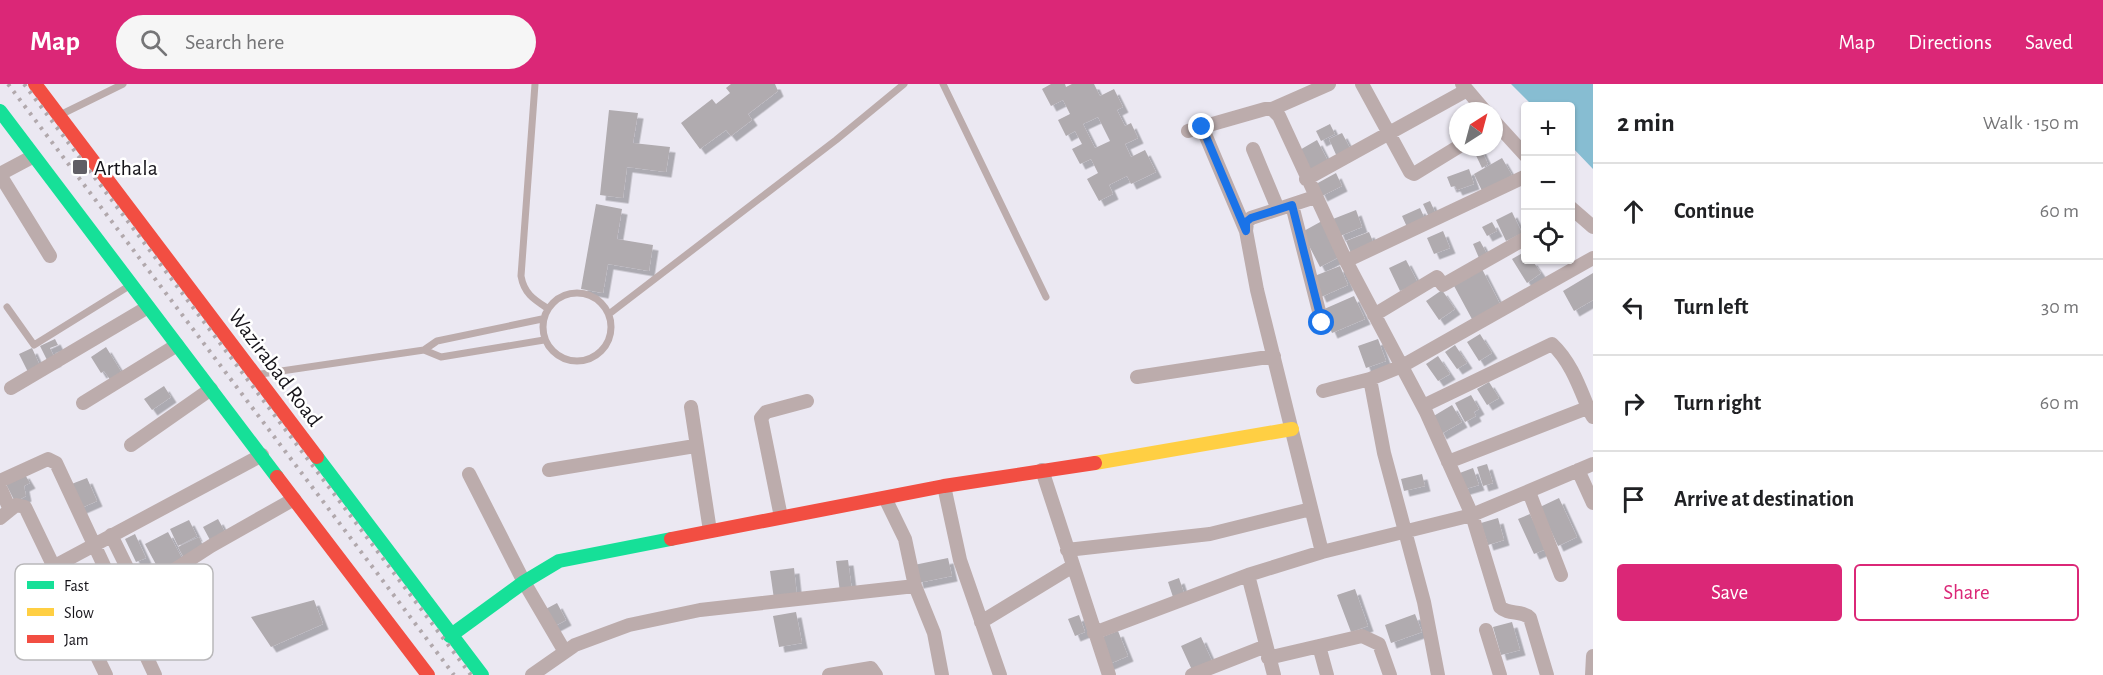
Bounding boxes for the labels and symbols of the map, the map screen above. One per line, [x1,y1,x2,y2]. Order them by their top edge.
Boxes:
north arrow [1449,102,1503,156]
route end [1188,113,1214,139]
place label: Arthala [94,157,158,179]
marker: Arthala [71,158,89,176]
street label: Wazirabad Road [224,305,326,430]
route start [1308,309,1334,335]
legend [15,564,213,660]
text: Fast [64,578,89,594]
text: Slow [64,605,94,621]
text: Jam [64,632,89,648]

